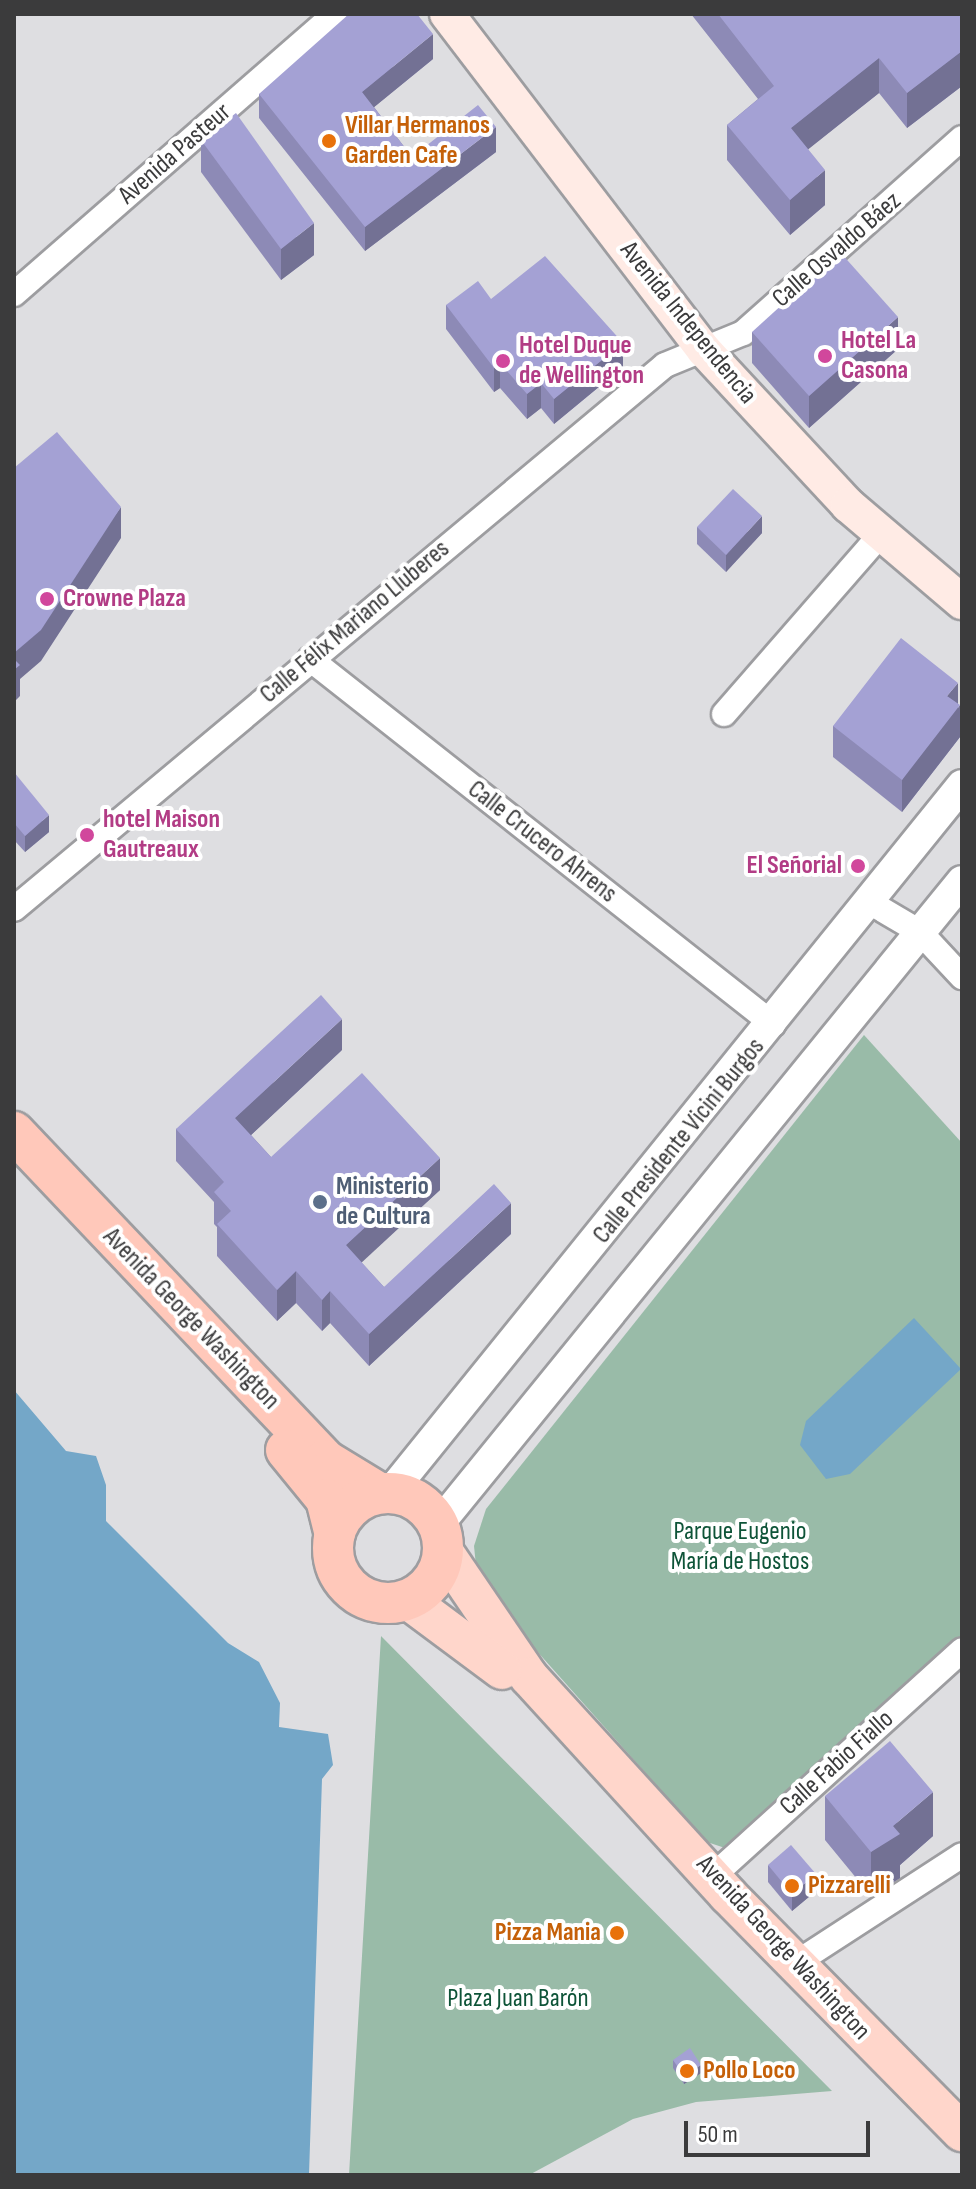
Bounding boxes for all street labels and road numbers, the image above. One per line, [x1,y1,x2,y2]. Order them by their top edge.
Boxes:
street label: Avenida Pasteur [112,97,238,211]
street label: Calle Osvaldo Báez [766,186,908,314]
street label: Avenida Independencia [613,236,763,410]
street label: Calle Félix Mariano Lluberes [254,534,456,710]
street label: Calle Crucero Ahrens [461,774,623,910]
street label: Calle Presidente Vicini Burgos [586,1032,772,1250]
street label: Avenida George Washington [96,1222,286,1416]
street label: Calle Fabio Fiallo [774,1704,900,1822]
street label: Avenida George Washington [690,1849,876,2047]

